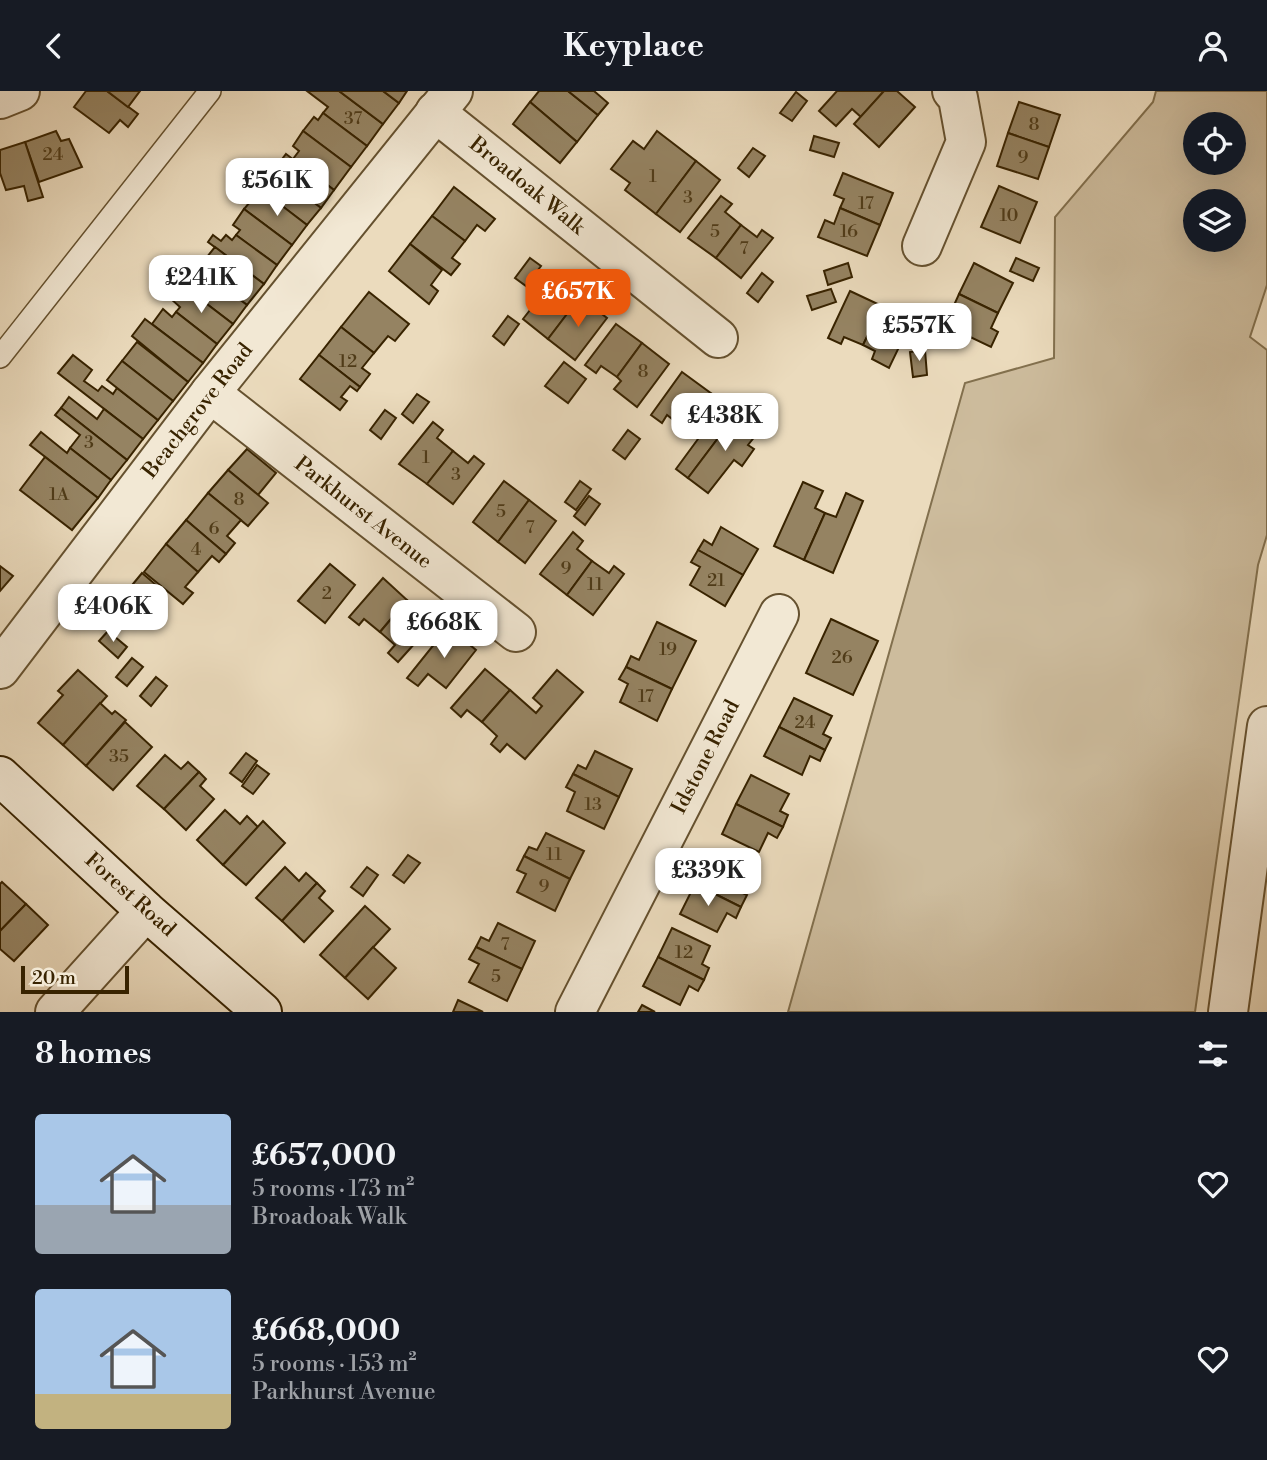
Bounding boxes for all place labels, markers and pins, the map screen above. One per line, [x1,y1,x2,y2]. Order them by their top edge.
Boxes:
pin: £561K [228,159,326,218]
pin: £241K [152,255,250,315]
pin: £657K [529,269,627,329]
pin: £557K [870,303,968,363]
pin: £438K [676,393,774,453]
pin: £406K [64,585,162,644]
pin: £668K [395,601,493,660]
pin: £339K [659,849,757,908]

